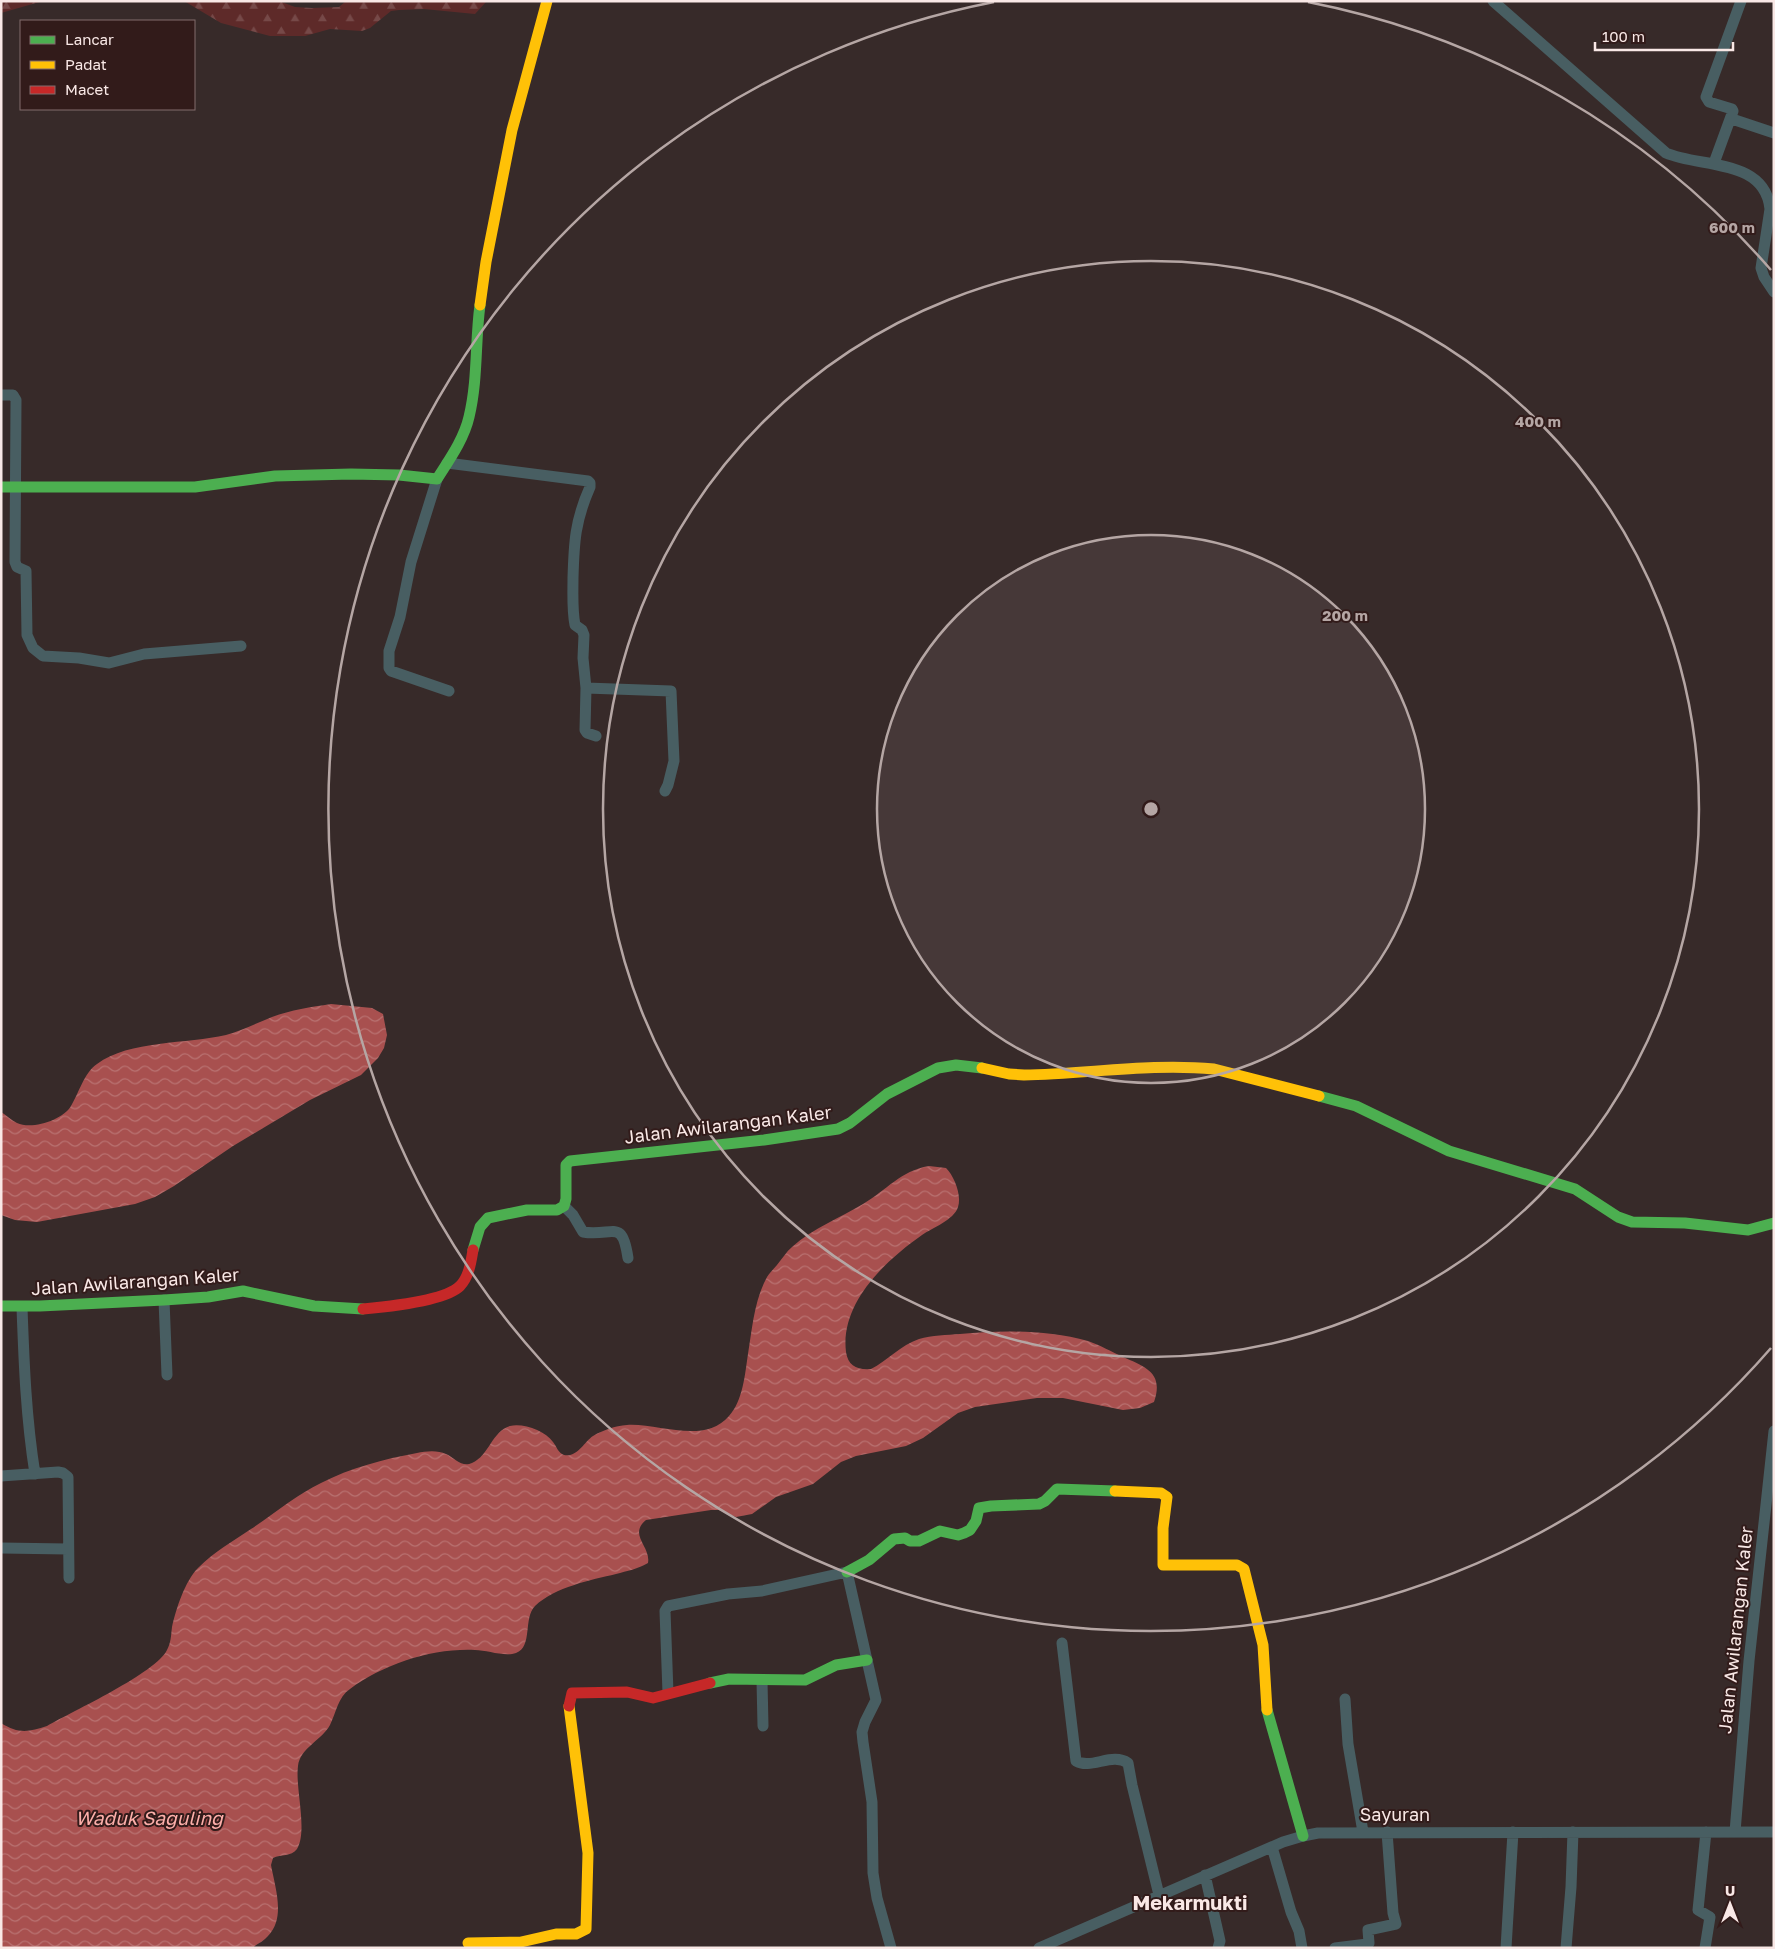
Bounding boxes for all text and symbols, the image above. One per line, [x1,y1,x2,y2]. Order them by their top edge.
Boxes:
legend [20,20,195,110]
scale bar [1595,20,1732,52]
text: 100 m [1602,27,1645,45]
text: Lancar [65,30,114,48]
text: Padat [65,55,107,73]
text: Macet [65,80,109,98]
text: 600 m [1709,218,1755,236]
text: 400 m [1515,412,1561,430]
text: 200 m [1322,606,1368,624]
centre of rings [1142,800,1160,818]
street label: Jalan Awilarangan Kaler [623,1100,833,1148]
street label: Jalan Awilarangan Kaler [30,1263,240,1299]
street label: Jalan Awilarangan Kaler [1713,1525,1757,1735]
street label: Sayuran [1360,1803,1430,1825]
water label: Waduk Saguling [75,1806,224,1829]
north arrow [1705,1879,1755,1929]
text: U [1725,1882,1735,1899]
district label: Mekarmukti [1132,1890,1248,1914]

